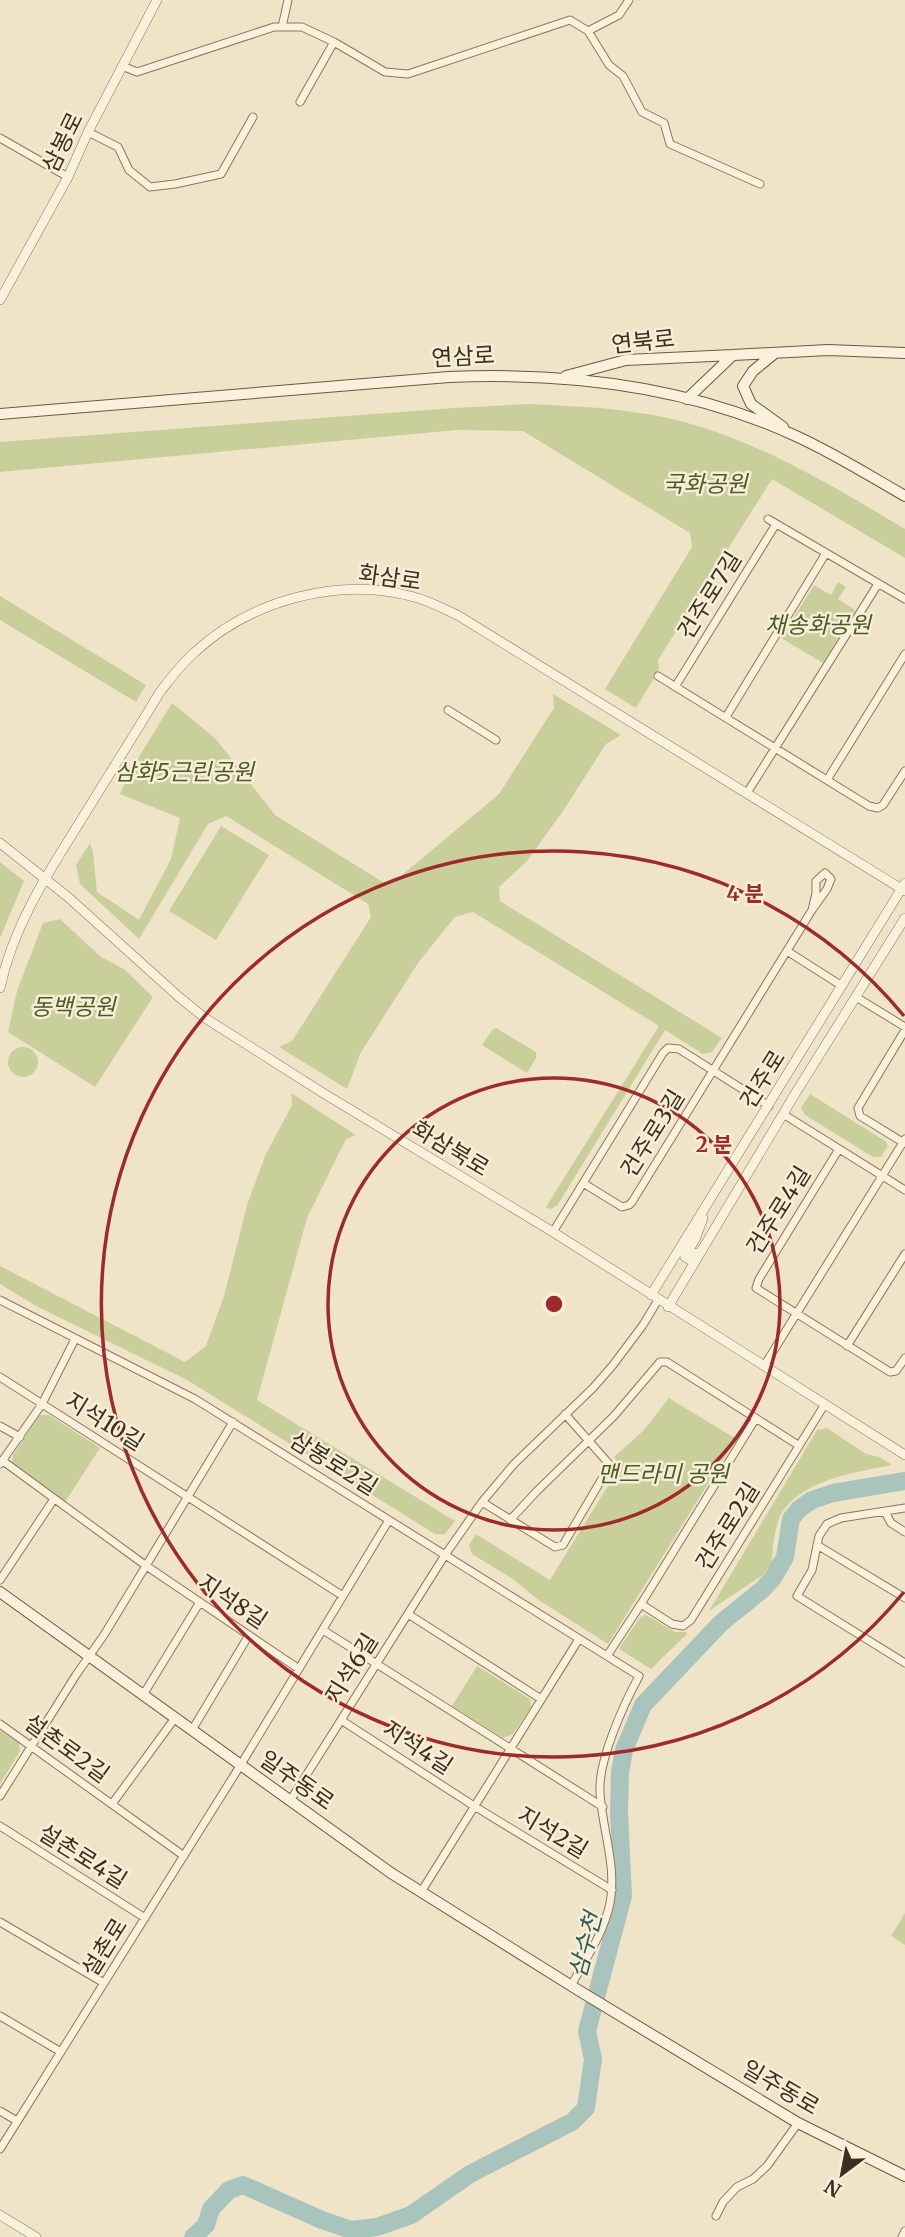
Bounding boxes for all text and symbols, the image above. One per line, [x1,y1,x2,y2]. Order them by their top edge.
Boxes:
street label: 삼봉로 [35,107,89,177]
street label: 연북로 [610,323,676,359]
street label: 연삼로 [431,340,495,372]
park label: 국화공원 [663,469,749,498]
street label: 건주로7길 [671,546,747,644]
street label: 화삼로 [357,558,423,596]
park label: 채송화공원 [765,610,873,639]
park label: 삼화5근린공원 [114,757,256,786]
text: 4 분 [726,880,764,907]
park label: 동백공원 [31,992,117,1021]
street label: 건주로 [733,1044,791,1114]
street label: 건주로3길 [614,1084,690,1182]
street label: 화삼북로 [407,1114,495,1182]
text: 2 분 [696,1131,732,1158]
street label: 건주로4길 [740,1160,816,1260]
centre of rings [542,1292,566,1316]
street label: 지석10길 [60,1385,150,1457]
street label: 삼봉로2길 [285,1425,383,1501]
park label: 맨드라미 공원 [597,1459,731,1488]
street label: 건주로2길 [689,1477,765,1575]
street label: 지석8길 [193,1567,273,1635]
street label: 지석6길 [318,1628,384,1708]
street label: 설촌로2길 [19,1707,115,1789]
street label: 지석4길 [378,1714,458,1780]
street label: 일주동로 [254,1744,340,1816]
street label: 지석2길 [512,1800,594,1864]
street label: 설촌로4길 [33,1818,133,1894]
water label: 삼수천 [561,1906,609,1981]
street label: 설촌로 [75,1912,133,1982]
street label: 일주동로 [737,2053,825,2121]
north arrow [807,2139,877,2209]
text: N [820,2174,846,2203]

